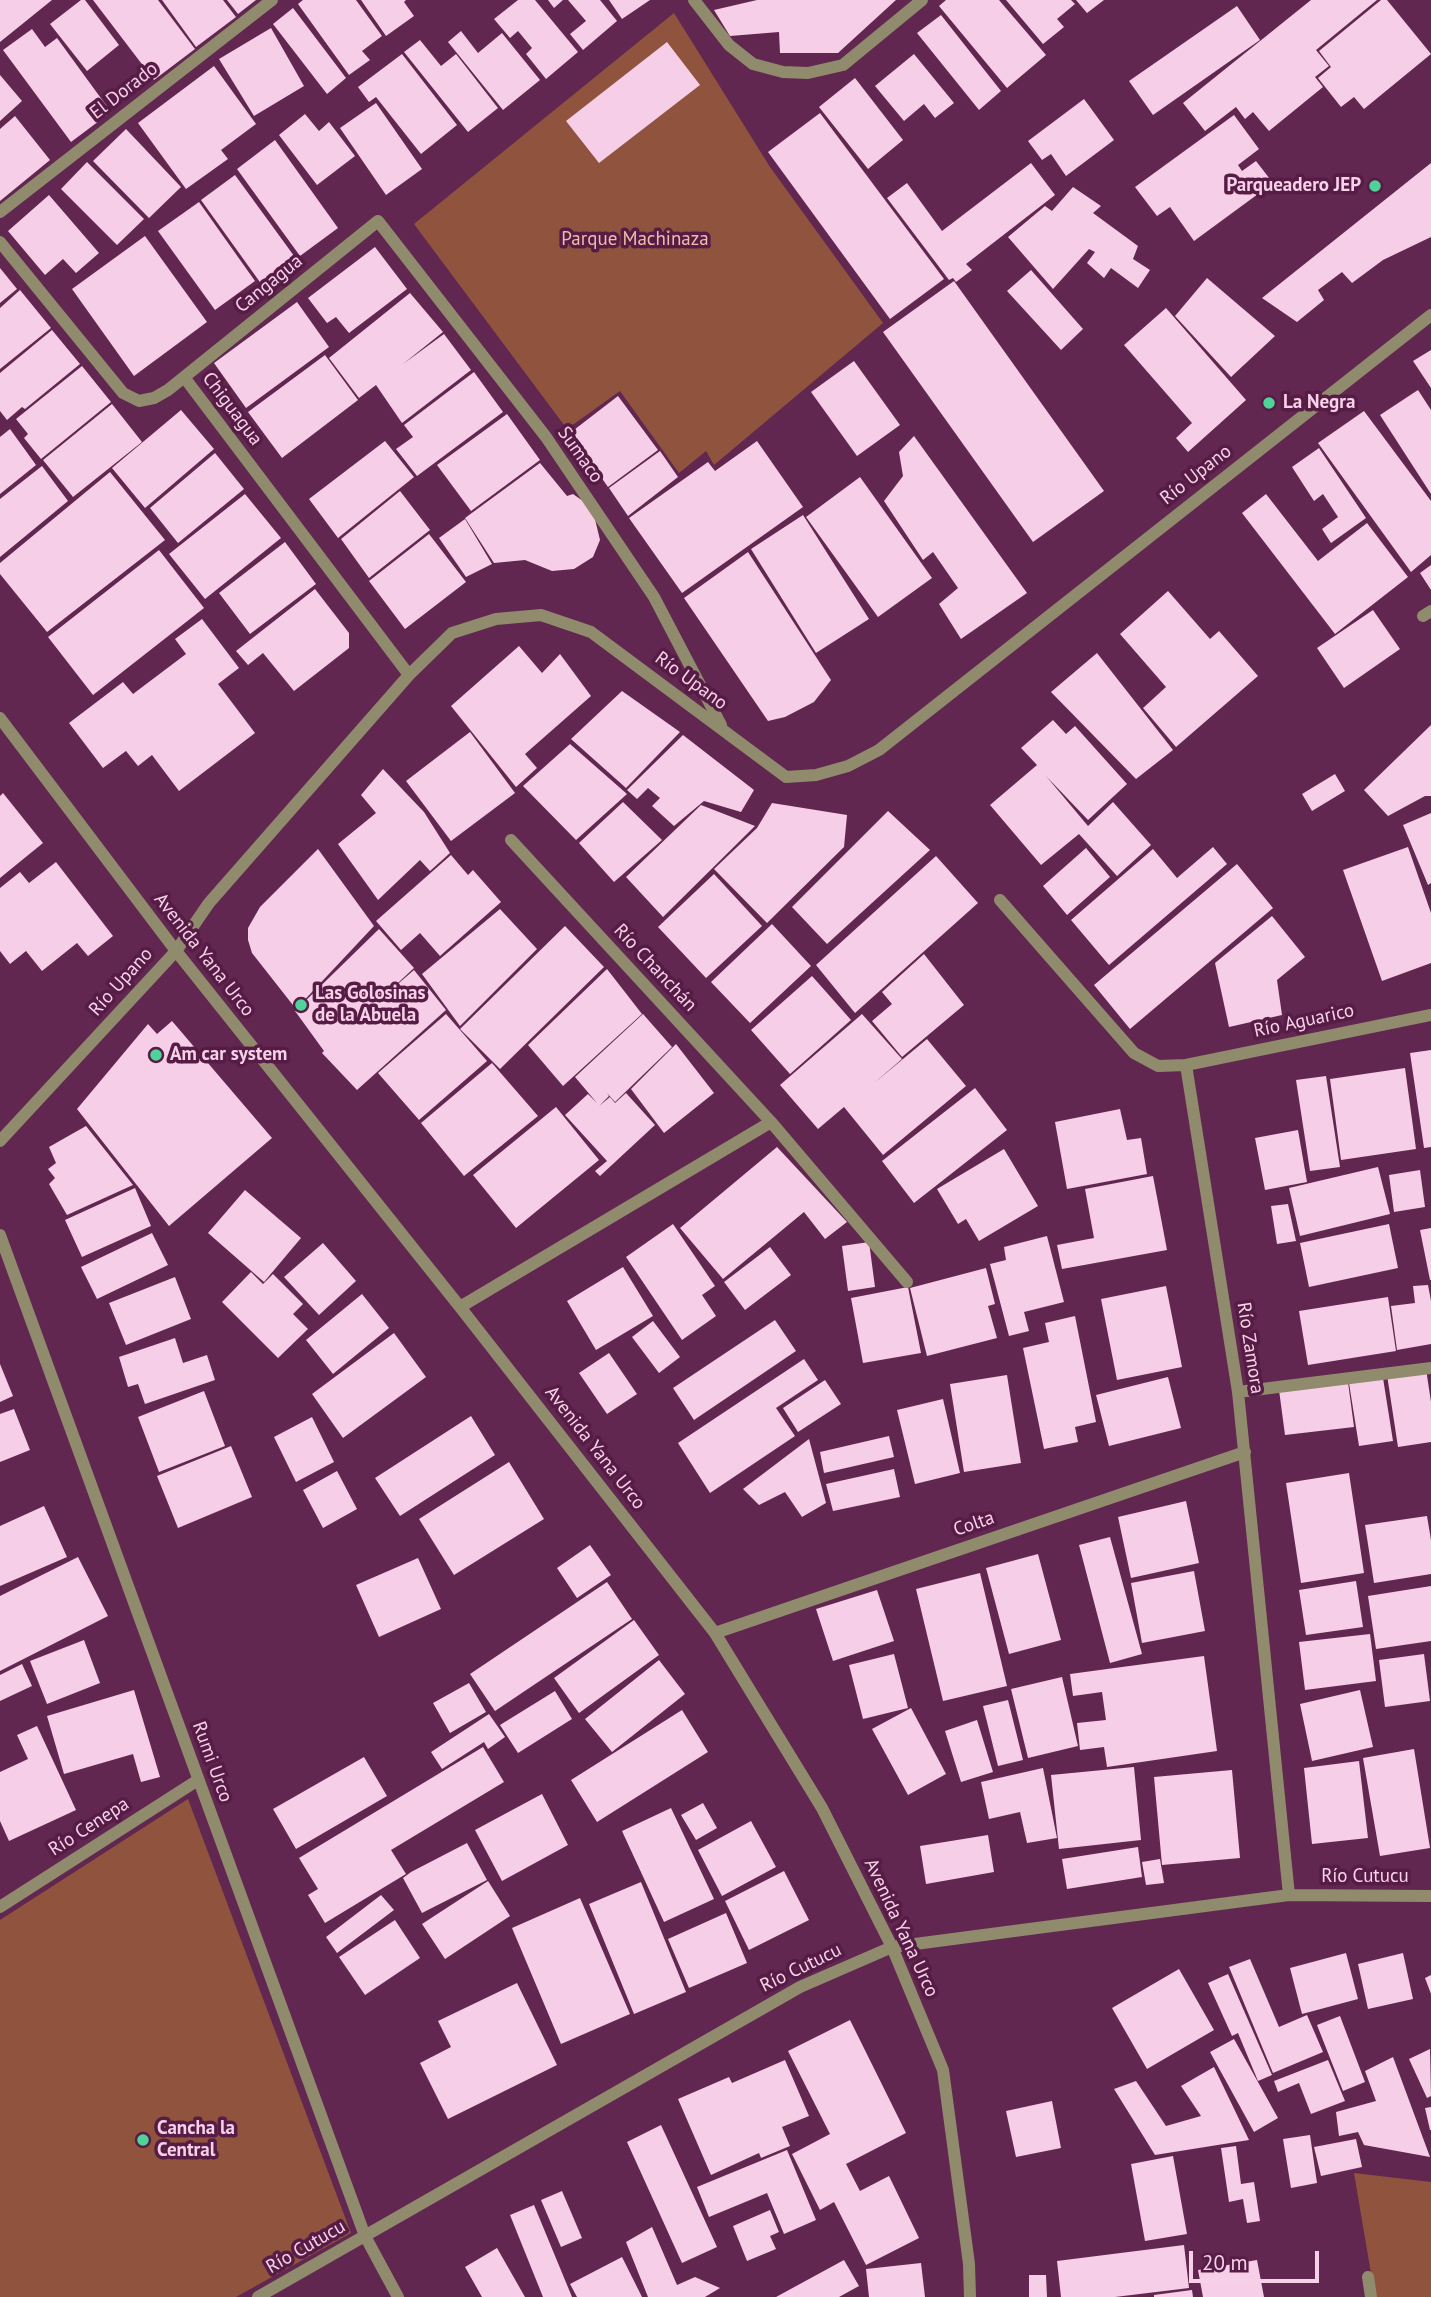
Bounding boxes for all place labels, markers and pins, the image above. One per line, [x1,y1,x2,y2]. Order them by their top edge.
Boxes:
place label: Parqueadero JEP [1226,175,1361,197]
marker: Parqueadero JEP [1367,178,1383,194]
place label: La Negra [1283,392,1355,414]
marker: La Negra [1261,395,1277,411]
place label: Las Golosinas de la Abuela [315,983,426,1027]
marker: Las Golosinas de la Abuela [293,997,309,1013]
place label: Am car system [170,1044,287,1066]
marker: Am car system [148,1047,164,1063]
place label: Cancha la Central [157,2118,235,2162]
marker: Cancha la Central [135,2132,151,2148]

